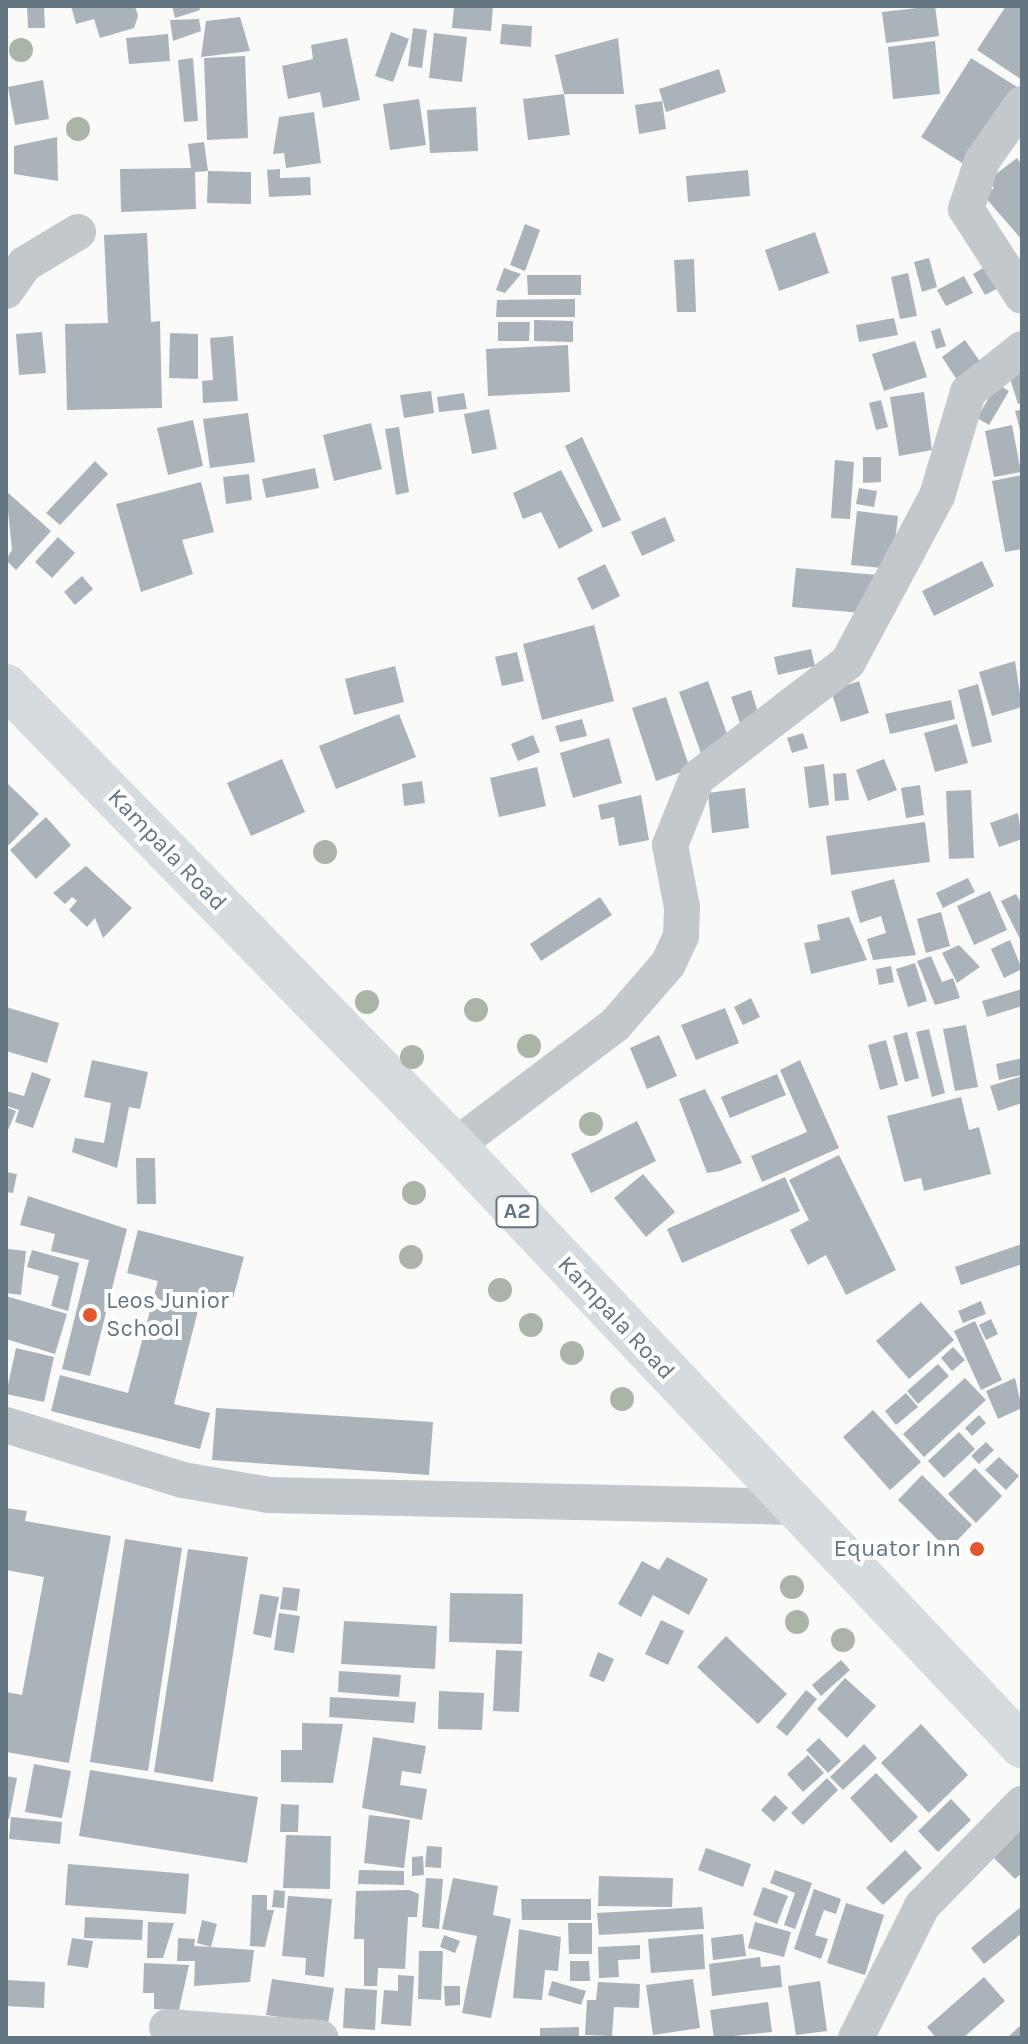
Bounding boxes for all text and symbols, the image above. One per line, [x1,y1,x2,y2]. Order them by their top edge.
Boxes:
street label: Kampala Road [102,783,232,917]
road number: A2 [495,1194,539,1230]
street label: Kampala Road [551,1250,681,1386]
place label: Leos Junior School [106,1287,229,1343]
marker: Leos Junior School [81,1306,99,1324]
place label: Equator Inn [834,1535,961,1563]
marker: Equator Inn [968,1540,986,1558]

